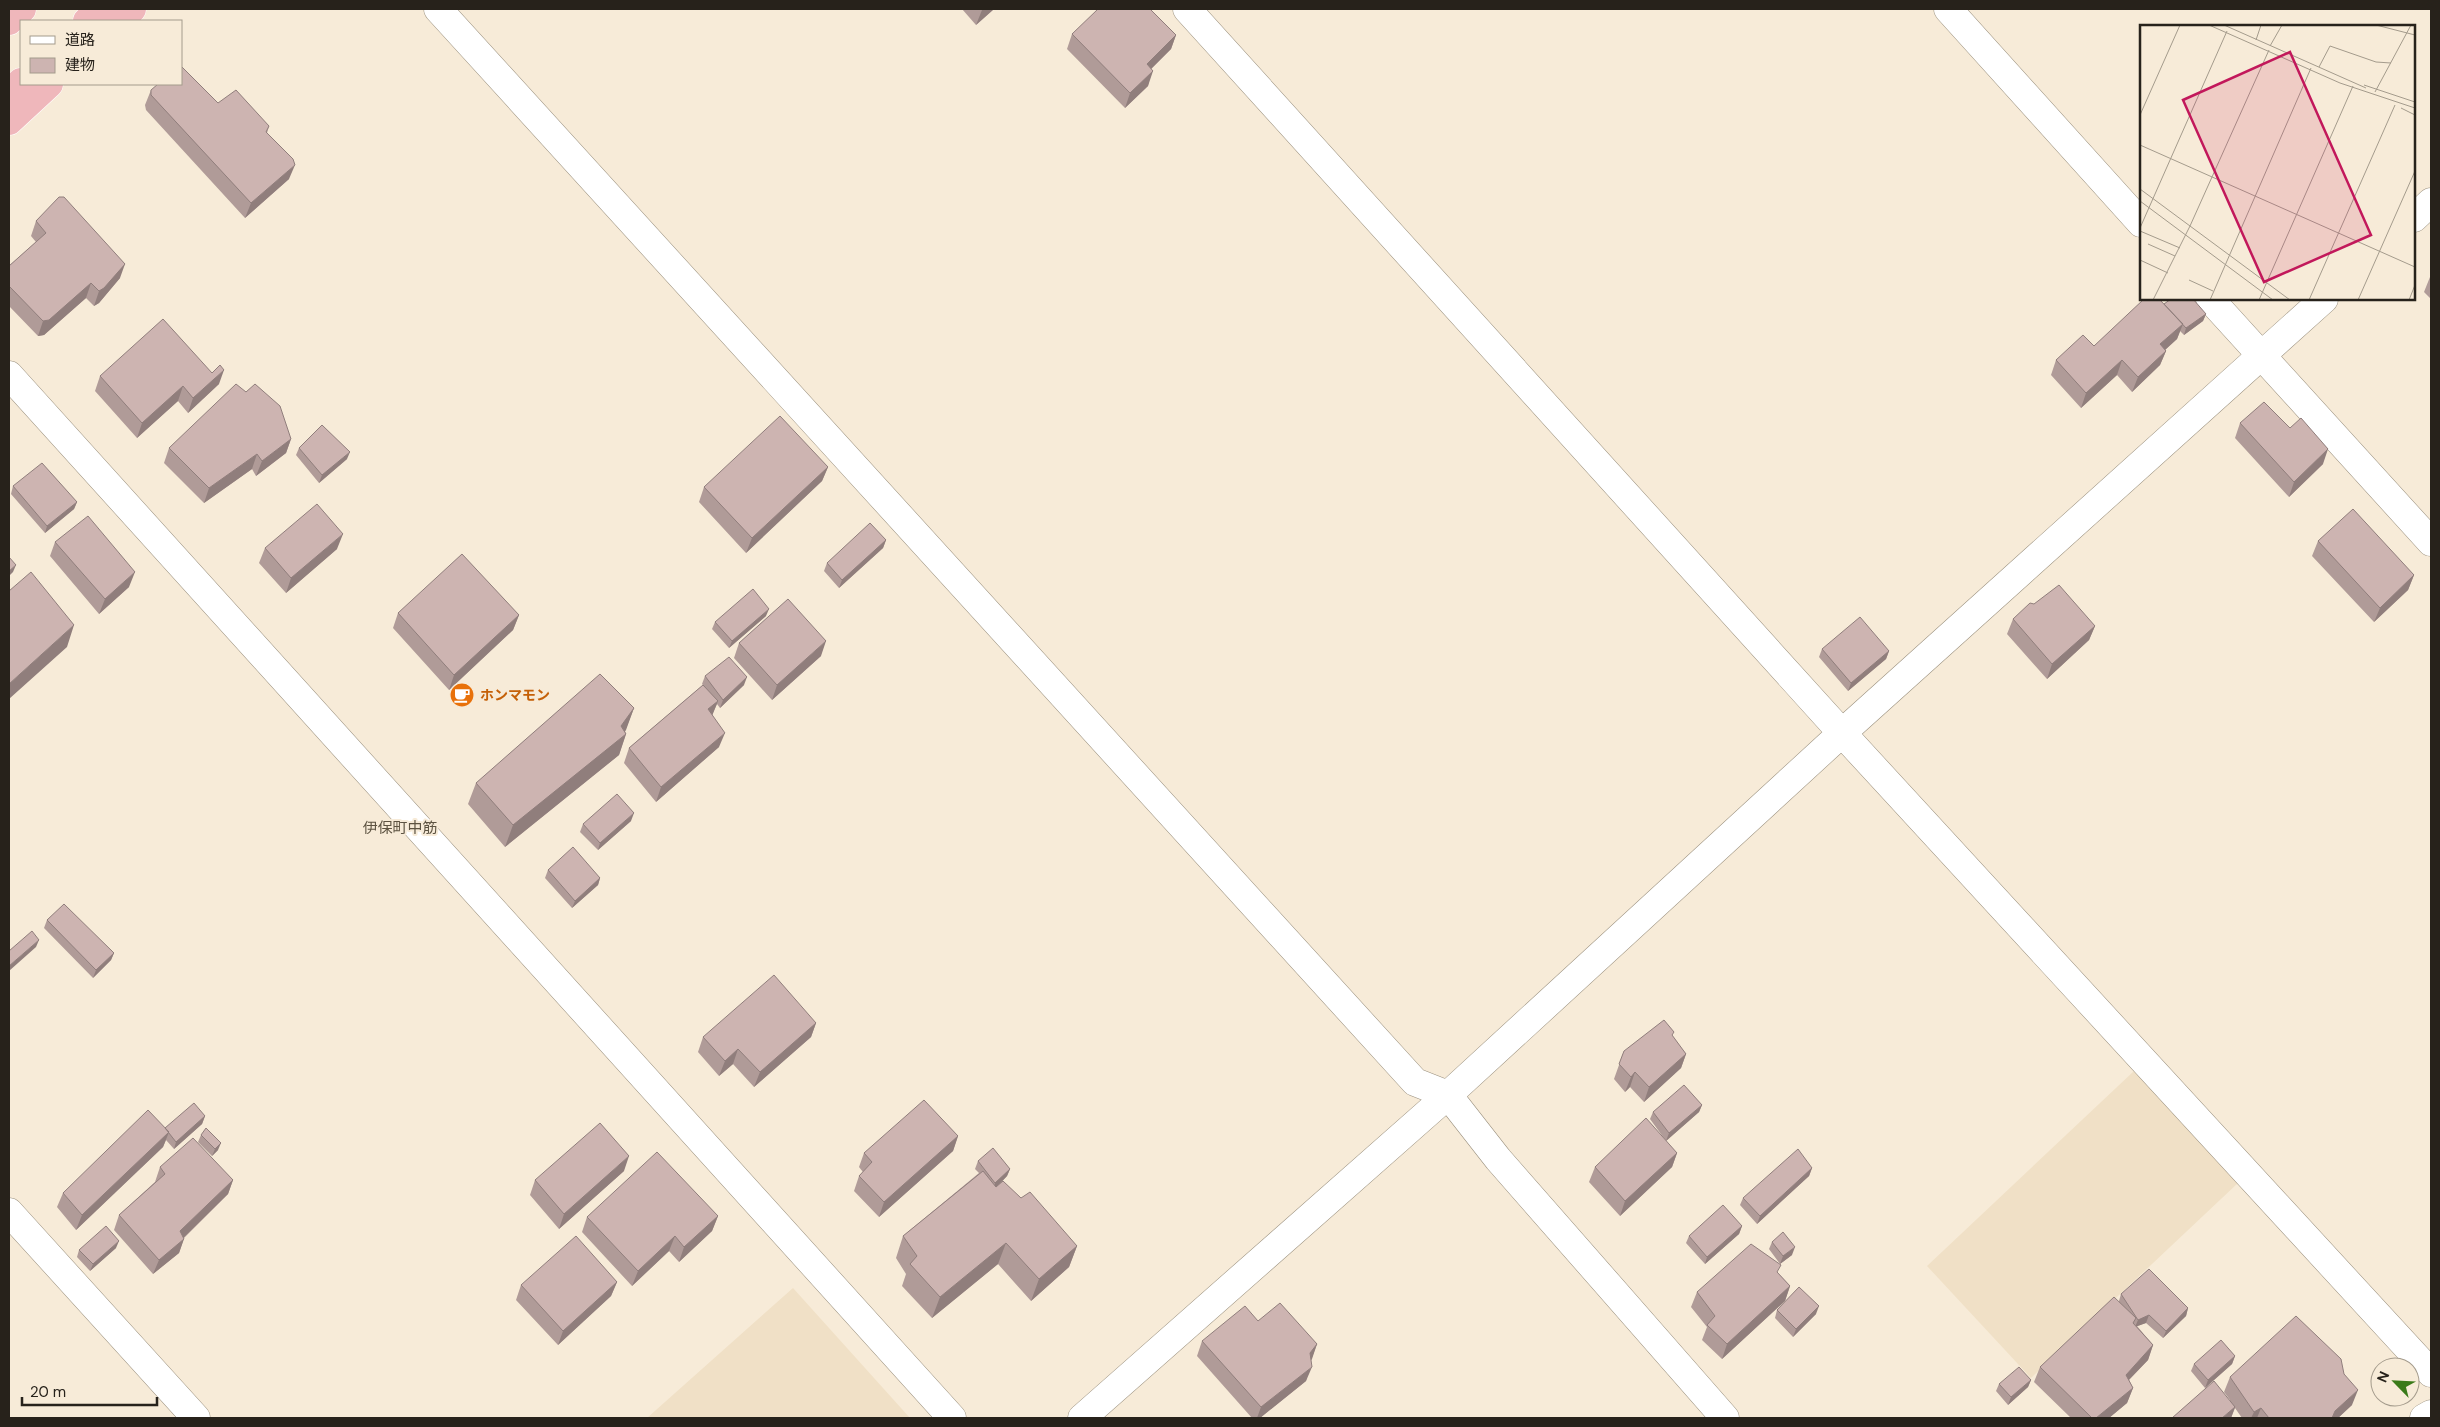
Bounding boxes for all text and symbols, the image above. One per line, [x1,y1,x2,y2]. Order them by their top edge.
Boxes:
legend [20,20,182,85]
inset map [2140,25,2415,300]
text: 道路 [65,30,95,50]
text: 建物 [65,55,95,75]
cafe icon: ホンマモン [449,682,475,708]
place label: ホンマモン [480,686,550,704]
district label: 伊保町中筋 [362,818,438,838]
north arrow [2370,1357,2420,1407]
text: N [2373,1368,2393,1385]
scale bar [22,1374,158,1406]
text: 20 m [30,1382,66,1402]

